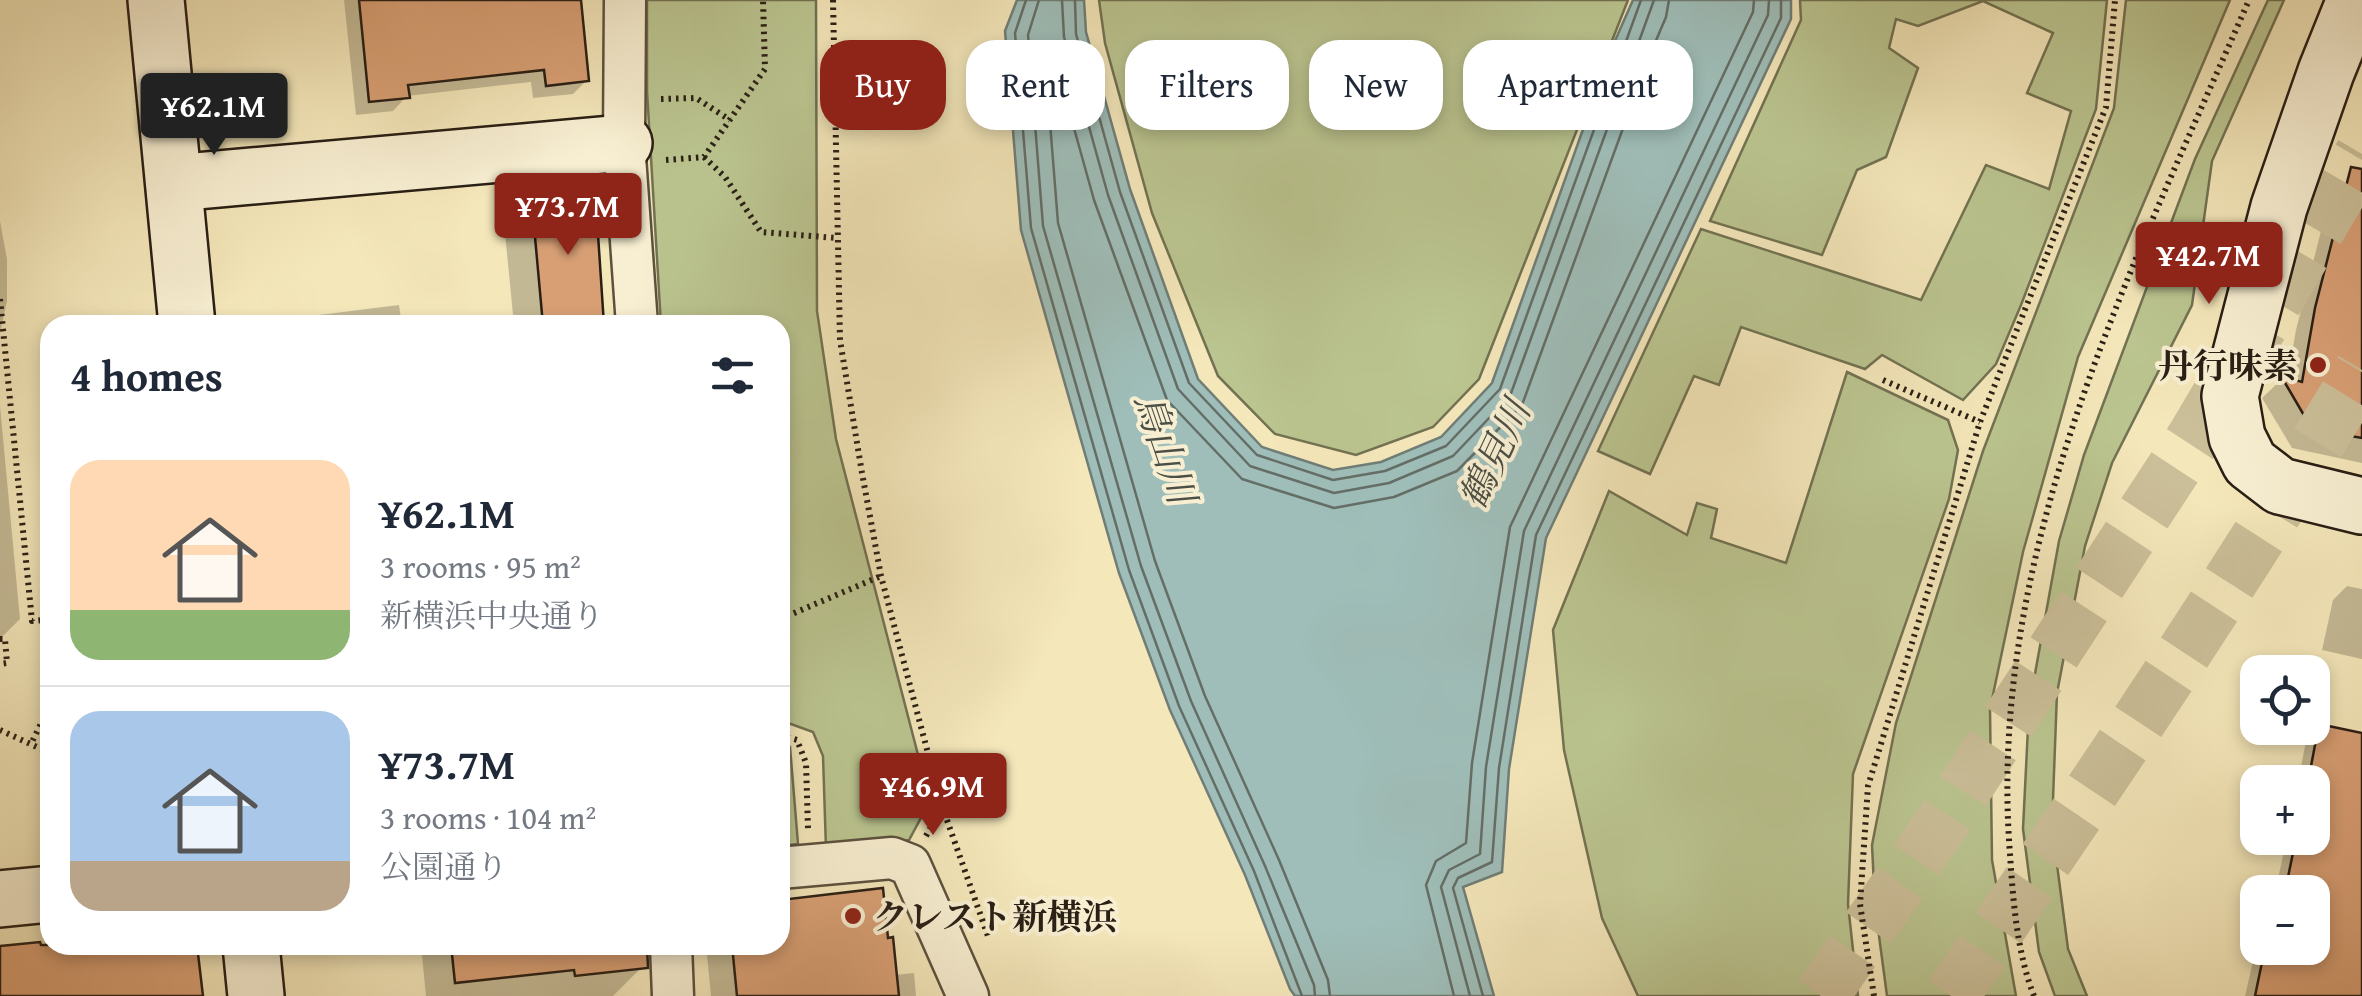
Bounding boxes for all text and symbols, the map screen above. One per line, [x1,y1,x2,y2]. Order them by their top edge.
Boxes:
chip: Buy [820,40,946,130]
chip: Rent [966,40,1105,130]
chip: Filters [1125,40,1289,130]
chip: New [1309,40,1443,130]
chip: Apartment [1463,40,1693,130]
pin: ¥62.1M [133,73,295,158]
text: ¥62.1M [163,82,265,129]
pin: ¥73.7M [487,173,649,258]
text: ¥73.7M [517,182,619,229]
pin: ¥42.7M [2128,222,2290,307]
text: ¥42.7M [2158,231,2260,278]
place label: 丹行味素 [2158,340,2298,391]
text: 4 homes [70,345,223,406]
icon: filters [705,348,760,403]
marker: 丹行味素 [2307,354,2329,376]
water label: 鳥山川 [1121,385,1212,515]
water label: 鶴見川 [1445,387,1545,517]
text: ¥62.1M [380,482,515,543]
icon: home [150,500,270,620]
text: 3 rooms · 95 m² [380,543,581,590]
text: 新横浜中央通り [380,592,604,639]
map controls [2240,655,2330,965]
button: locate [2240,655,2330,745]
text: ¥73.7M [380,733,515,794]
icon: home [150,751,270,871]
pin: ¥46.9M [852,753,1014,838]
text: ¥46.9M [882,762,984,809]
button: + [2240,765,2330,855]
text: 3 rooms · 104 m² [380,794,596,841]
text: 公園通り [380,843,508,890]
button: − [2240,875,2330,965]
place label: クレスト新横浜 [873,891,1117,942]
marker: クレスト新横浜 [842,905,864,927]

